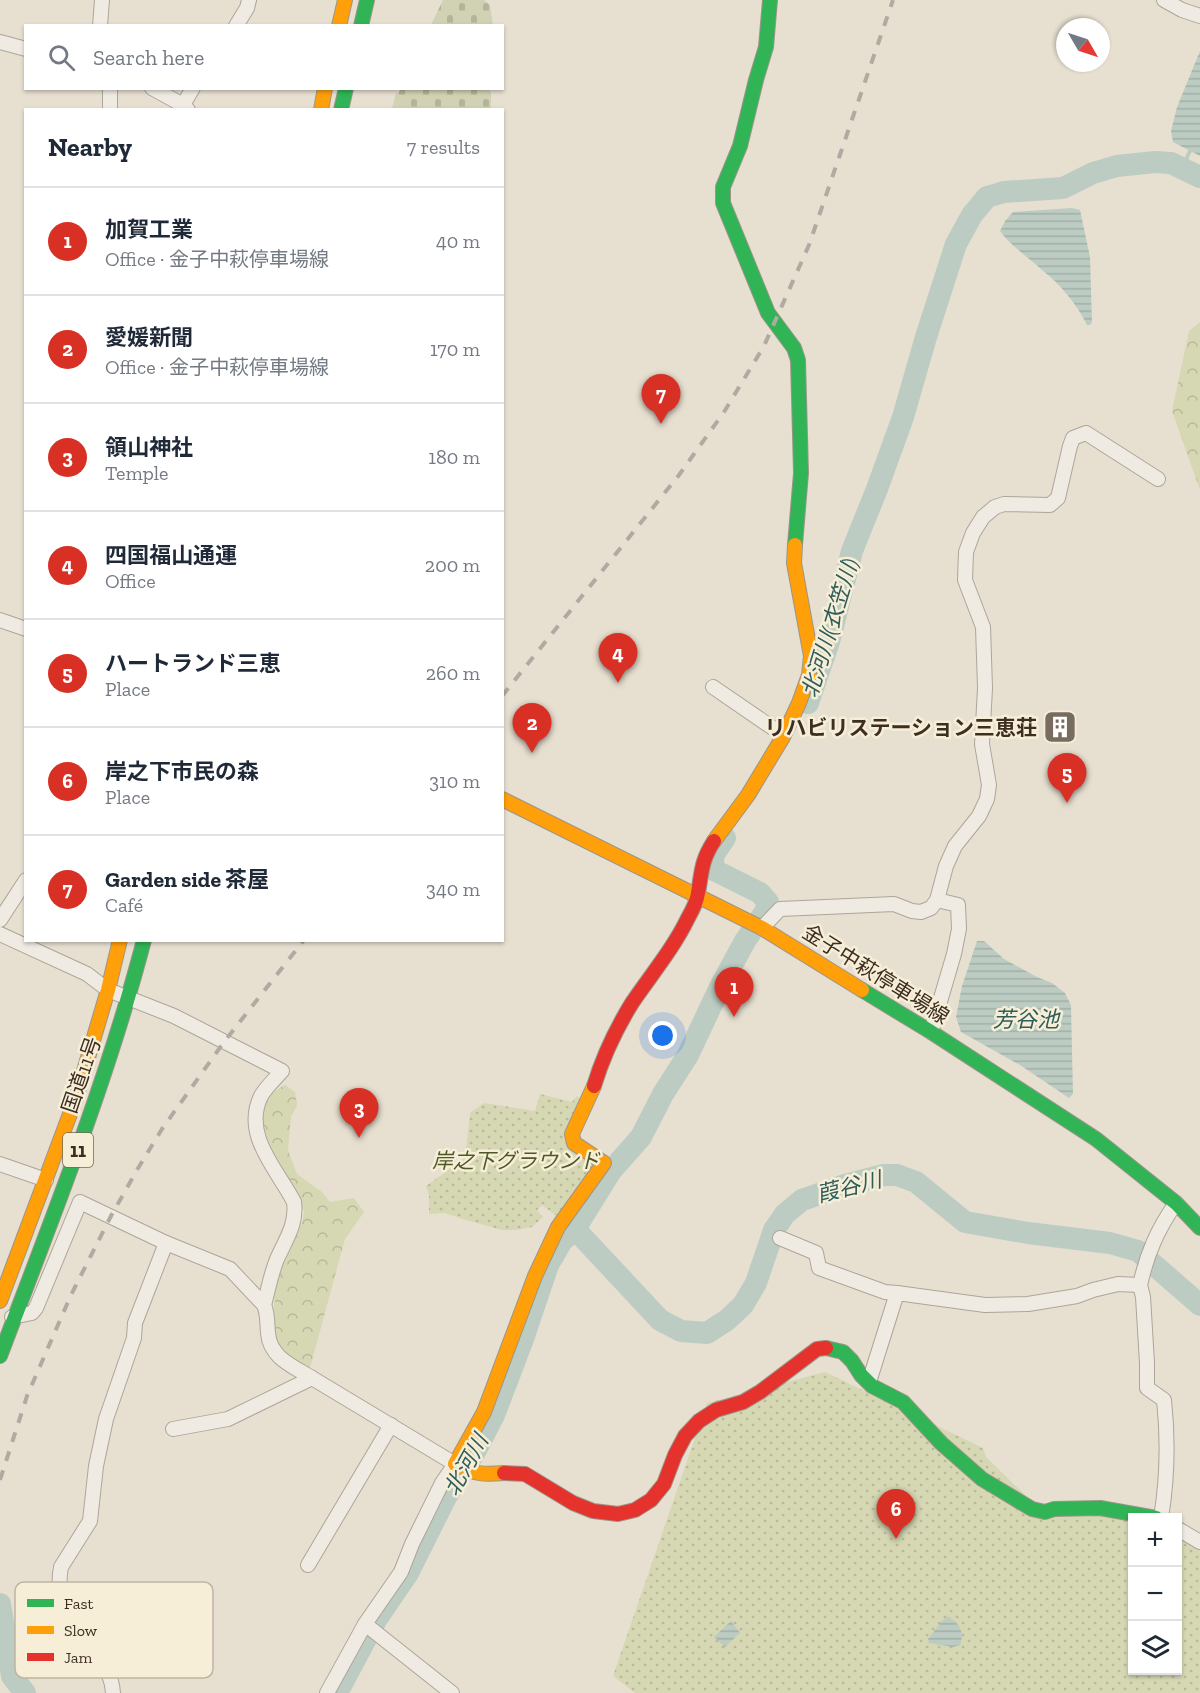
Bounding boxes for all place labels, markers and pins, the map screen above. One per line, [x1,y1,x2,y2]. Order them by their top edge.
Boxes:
pin: 7 [642,374,680,424]
pin: 4 [598,634,638,683]
pin: 2 [512,704,552,753]
building icon: リハビリステーション三恵荘 [1042,709,1078,745]
place label: リハビリステーション三恵荘 [764,715,1037,740]
pin: 5 [1048,754,1086,803]
pin: 1 [714,968,754,1017]
pin: 3 [340,1088,378,1138]
pin: 6 [876,1490,916,1539]

